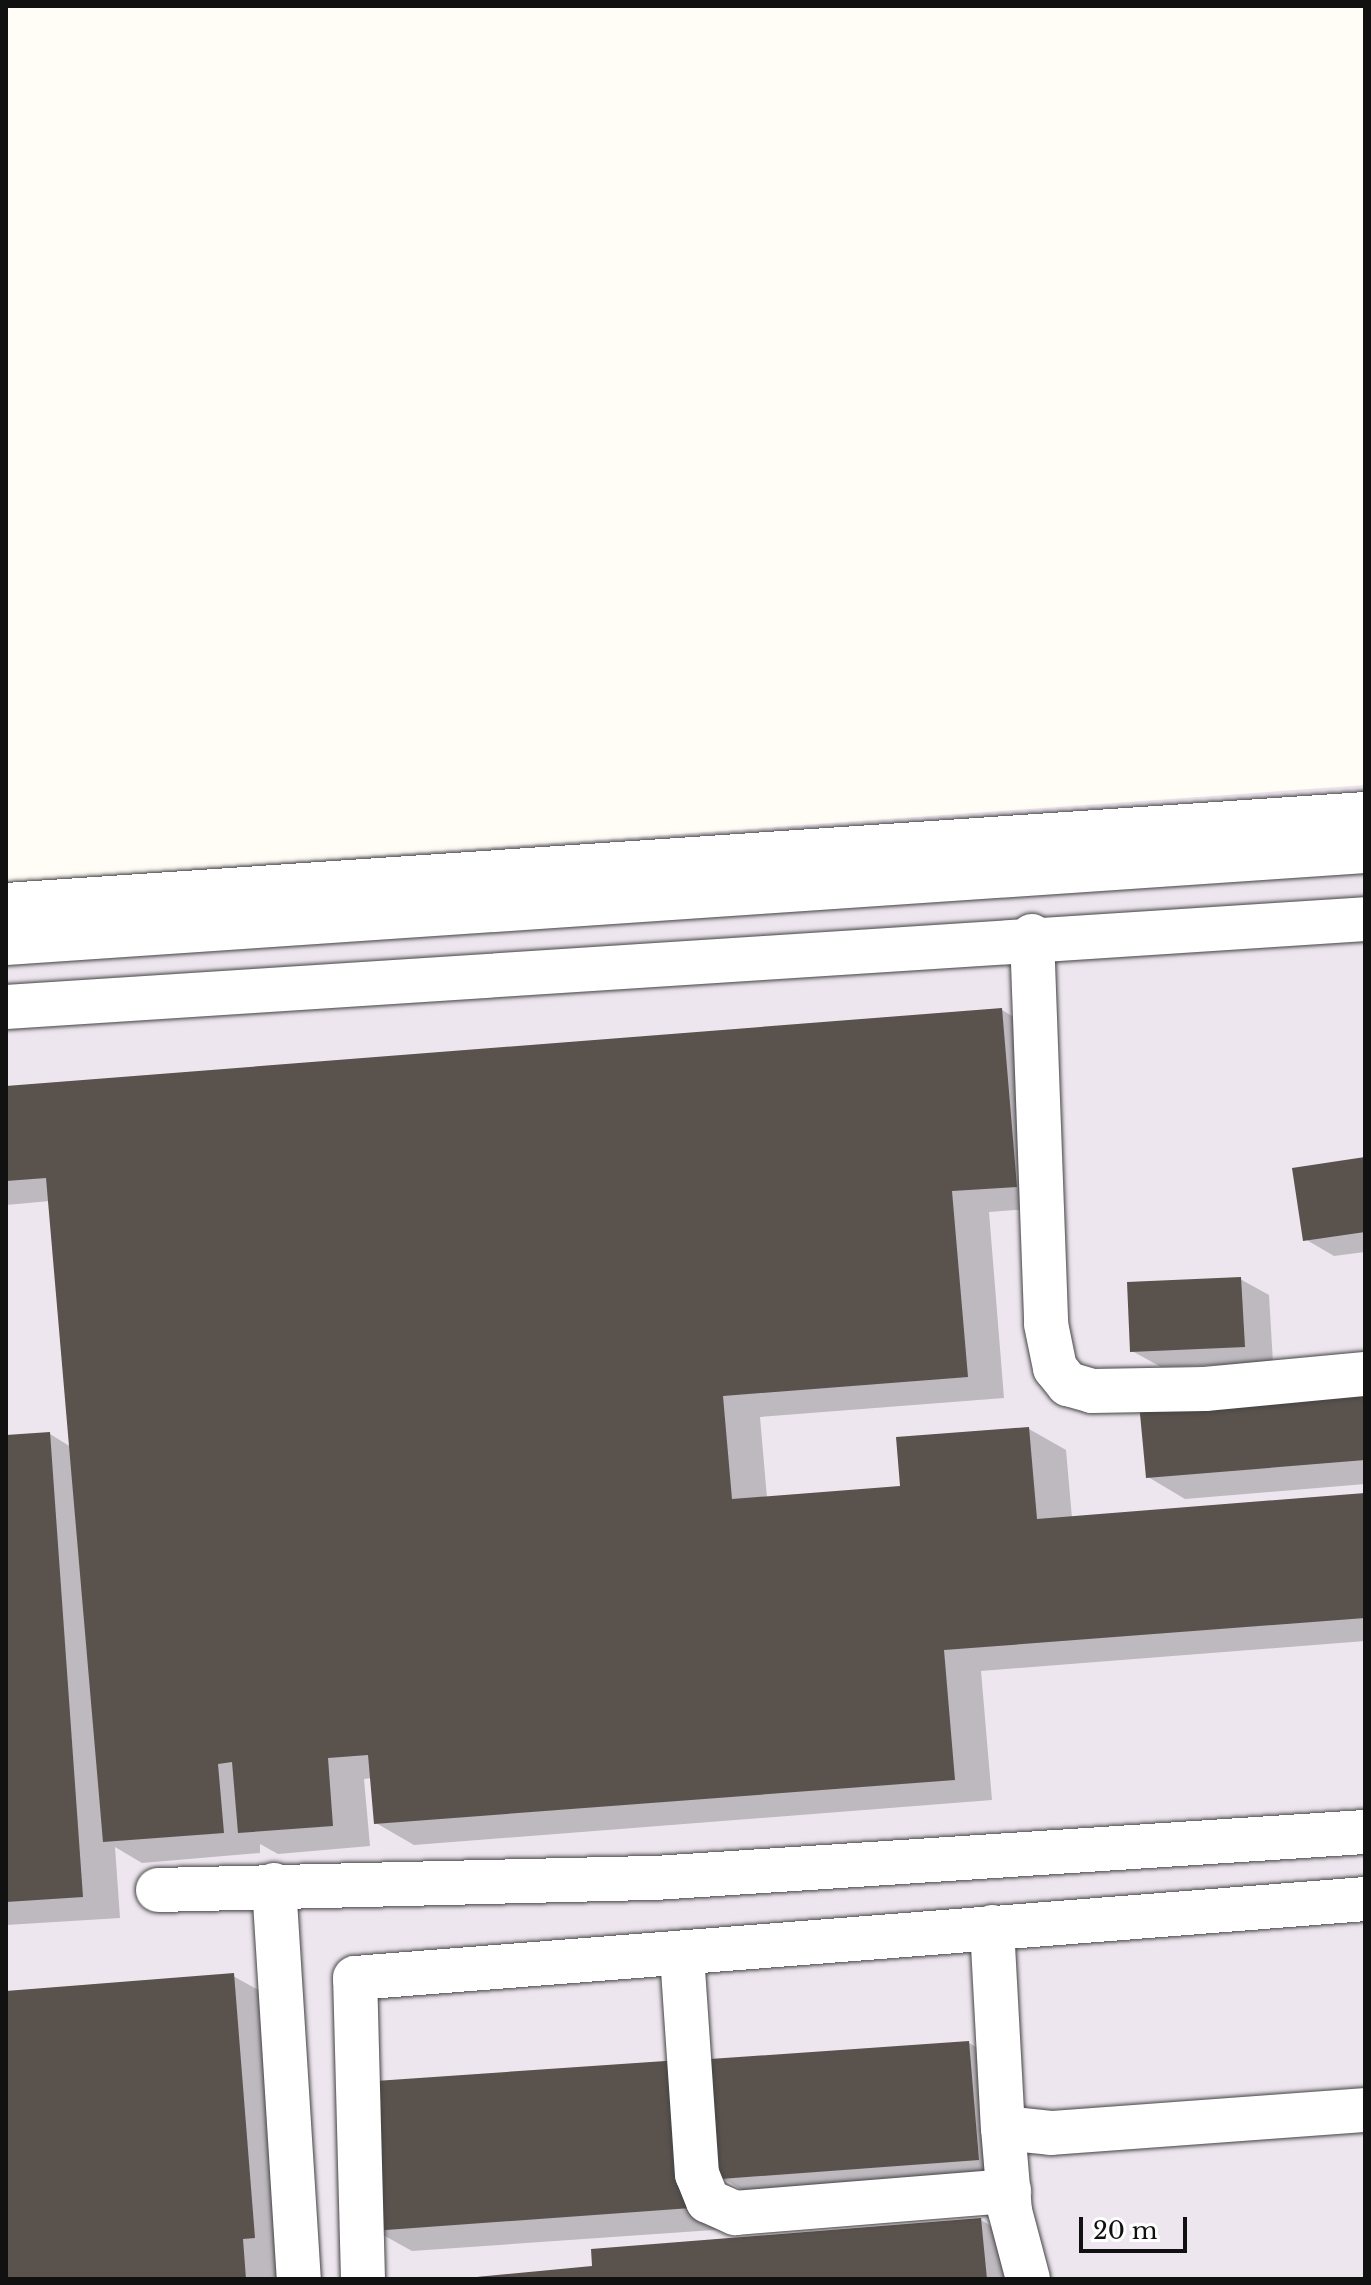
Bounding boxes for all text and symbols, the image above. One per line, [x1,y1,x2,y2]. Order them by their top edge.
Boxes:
scale bar [1083,2201,1191,2251]
text: 20 m [1093,2216,1158,2245]

